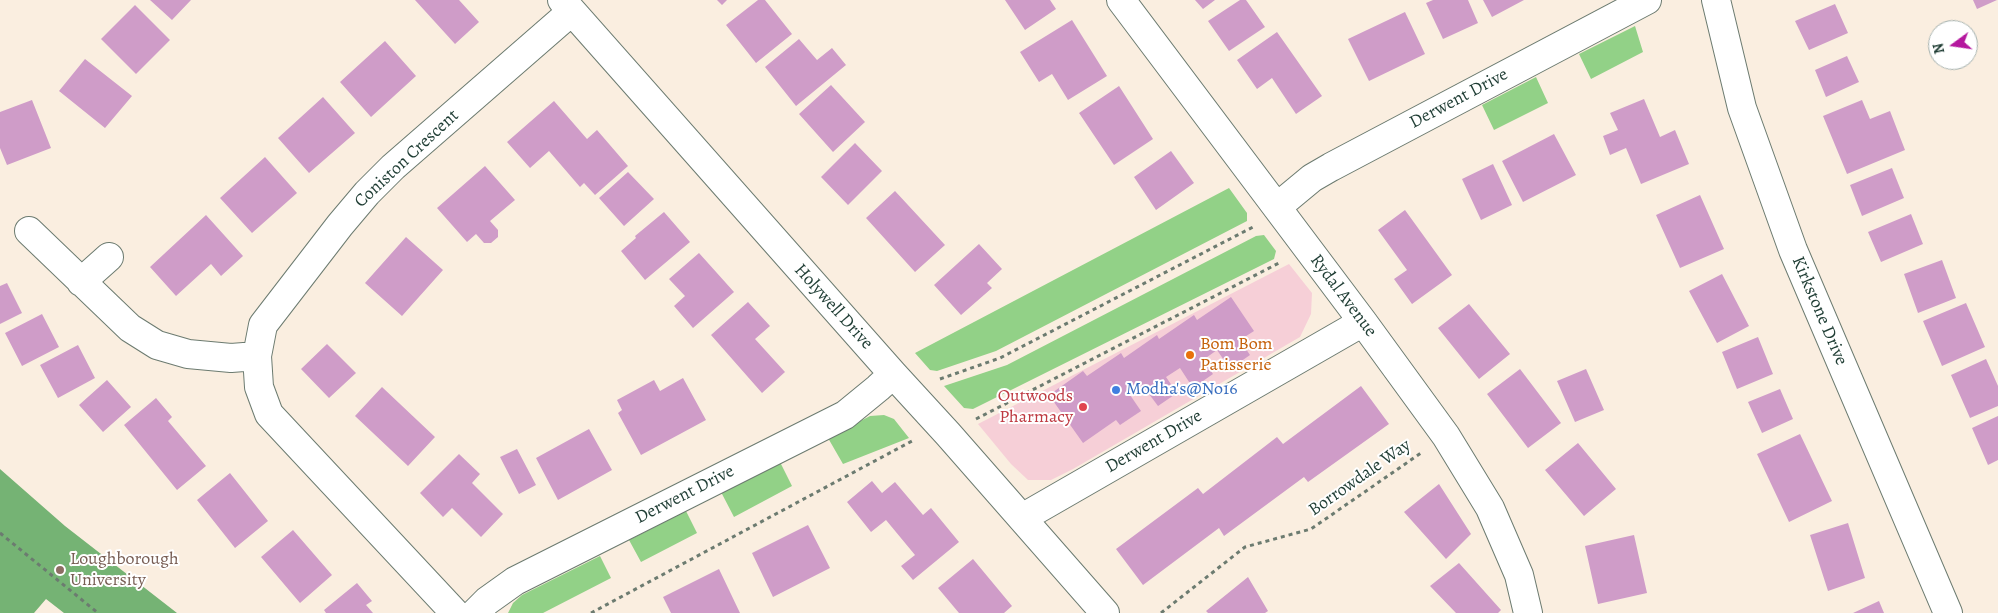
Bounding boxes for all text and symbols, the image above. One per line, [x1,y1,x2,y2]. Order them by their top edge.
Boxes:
north arrow [1928,20,1978,70]
text: N [1928,41,1949,56]
street label: Derwent Drive [1406,64,1512,134]
street label: Coniston Crescent [350,105,464,213]
street label: Rydal Avenue [1305,250,1381,342]
street label: Kirkstone Drive [1786,253,1852,369]
street label: Holywell Drive [789,260,877,354]
place label: Bom Bom Patisserie [1200,334,1273,376]
marker: Bom Bom Patisserie [1184,349,1196,361]
place label: Modha's@No16 [1126,379,1237,401]
marker: Modha's@No16 [1110,384,1122,396]
place label: Outwoods Pharmacy [998,386,1073,428]
marker: Outwoods Pharmacy [1077,401,1089,413]
street label: Derwent Drive [1102,406,1206,478]
street label: Borrowdale Way [1305,435,1415,521]
street label: Derwent Drive [632,461,738,529]
place label: Loughborough University [70,549,179,592]
marker: Loughborough University [54,564,66,576]

